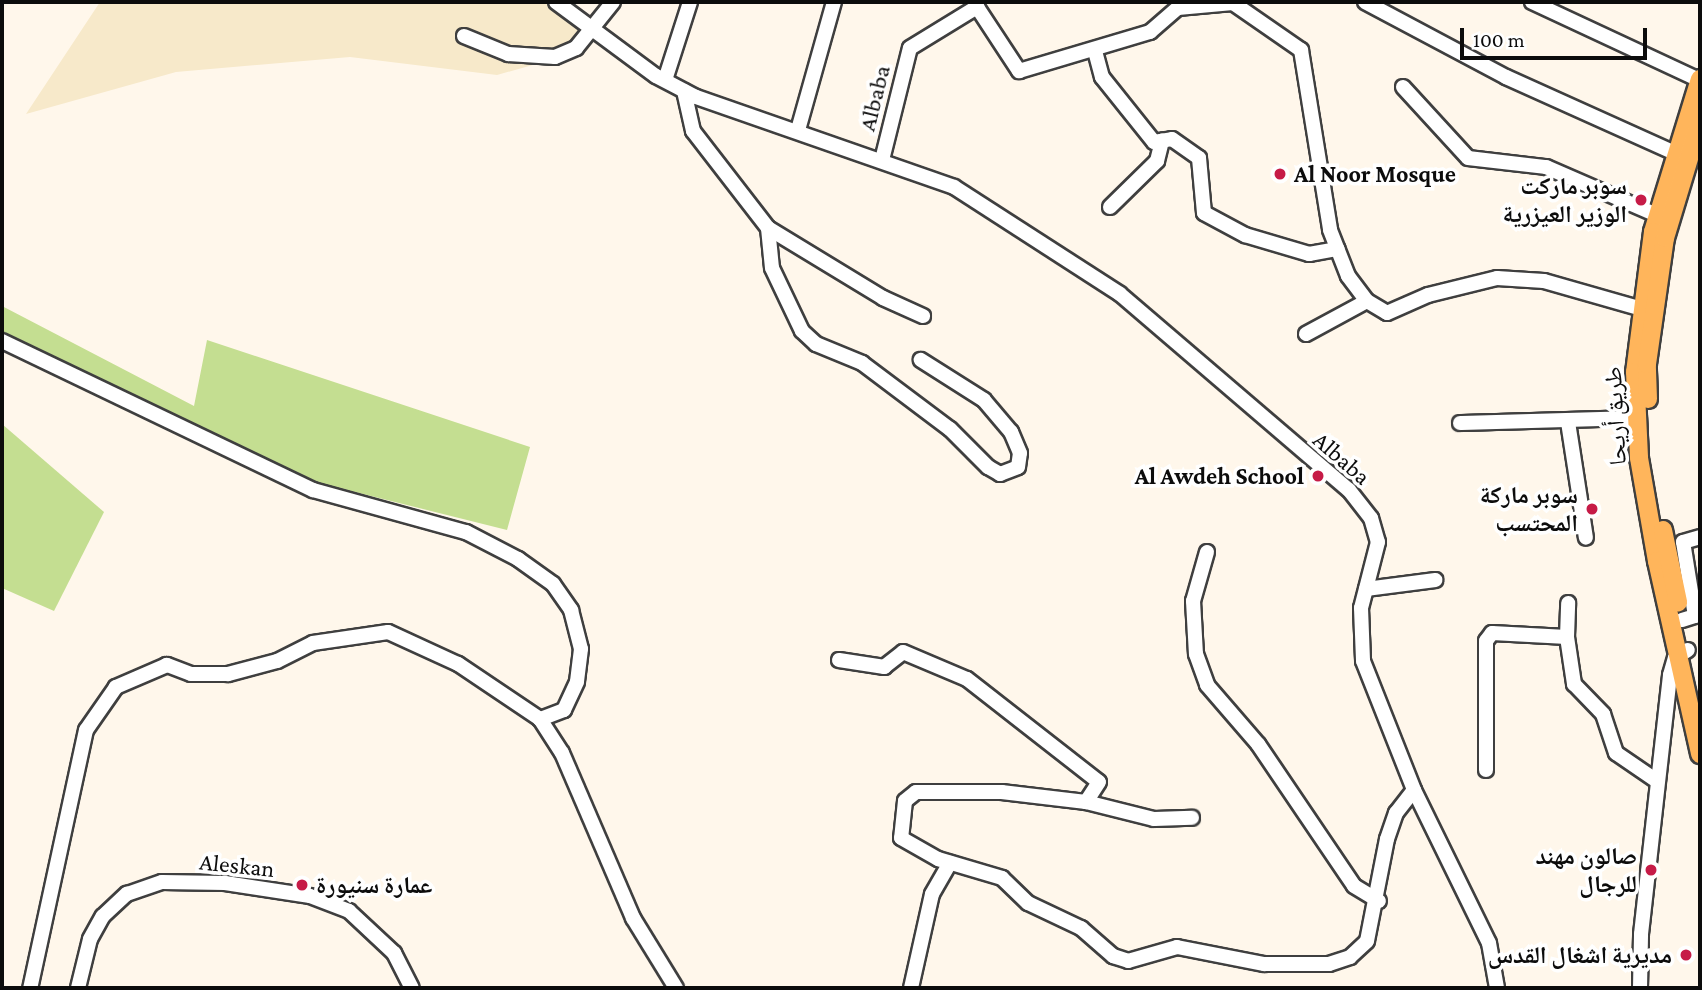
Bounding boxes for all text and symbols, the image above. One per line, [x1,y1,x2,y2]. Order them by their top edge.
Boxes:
scale bar [1464,14,1651,58]
text: 100 m [1473,28,1525,52]
street label: Albaba [852,62,896,134]
place label: Al Noor Mosque [1294,160,1456,188]
marker: Al Noor Mosque [1272,166,1288,182]
place label: سوبر ماركت الوزير العيزرية [1503,172,1627,228]
marker: سوبر ماركت الوزير العيزرية [1633,192,1649,208]
street label: طريق أريحا [1598,366,1632,466]
street label: Albaba [1307,425,1377,491]
place label: Al Awdeh School [1135,462,1304,490]
marker: Al Awdeh School [1310,468,1326,484]
place label: سوبر ماركة المحتسب [1480,481,1578,537]
marker: سوبر ماركة المحتسب [1584,501,1600,517]
place label: صالون مهند للرجال [1535,842,1637,898]
street label: Aleskan [198,847,276,883]
marker: صالون مهند للرجال [1643,862,1659,878]
place label: عمارة سنيورة [316,871,433,899]
marker: عمارة سنيورة [294,877,310,893]
place label: مديرية اشغال القدس [1488,941,1672,969]
marker: مديرية اشغال القدس [1678,947,1694,963]

